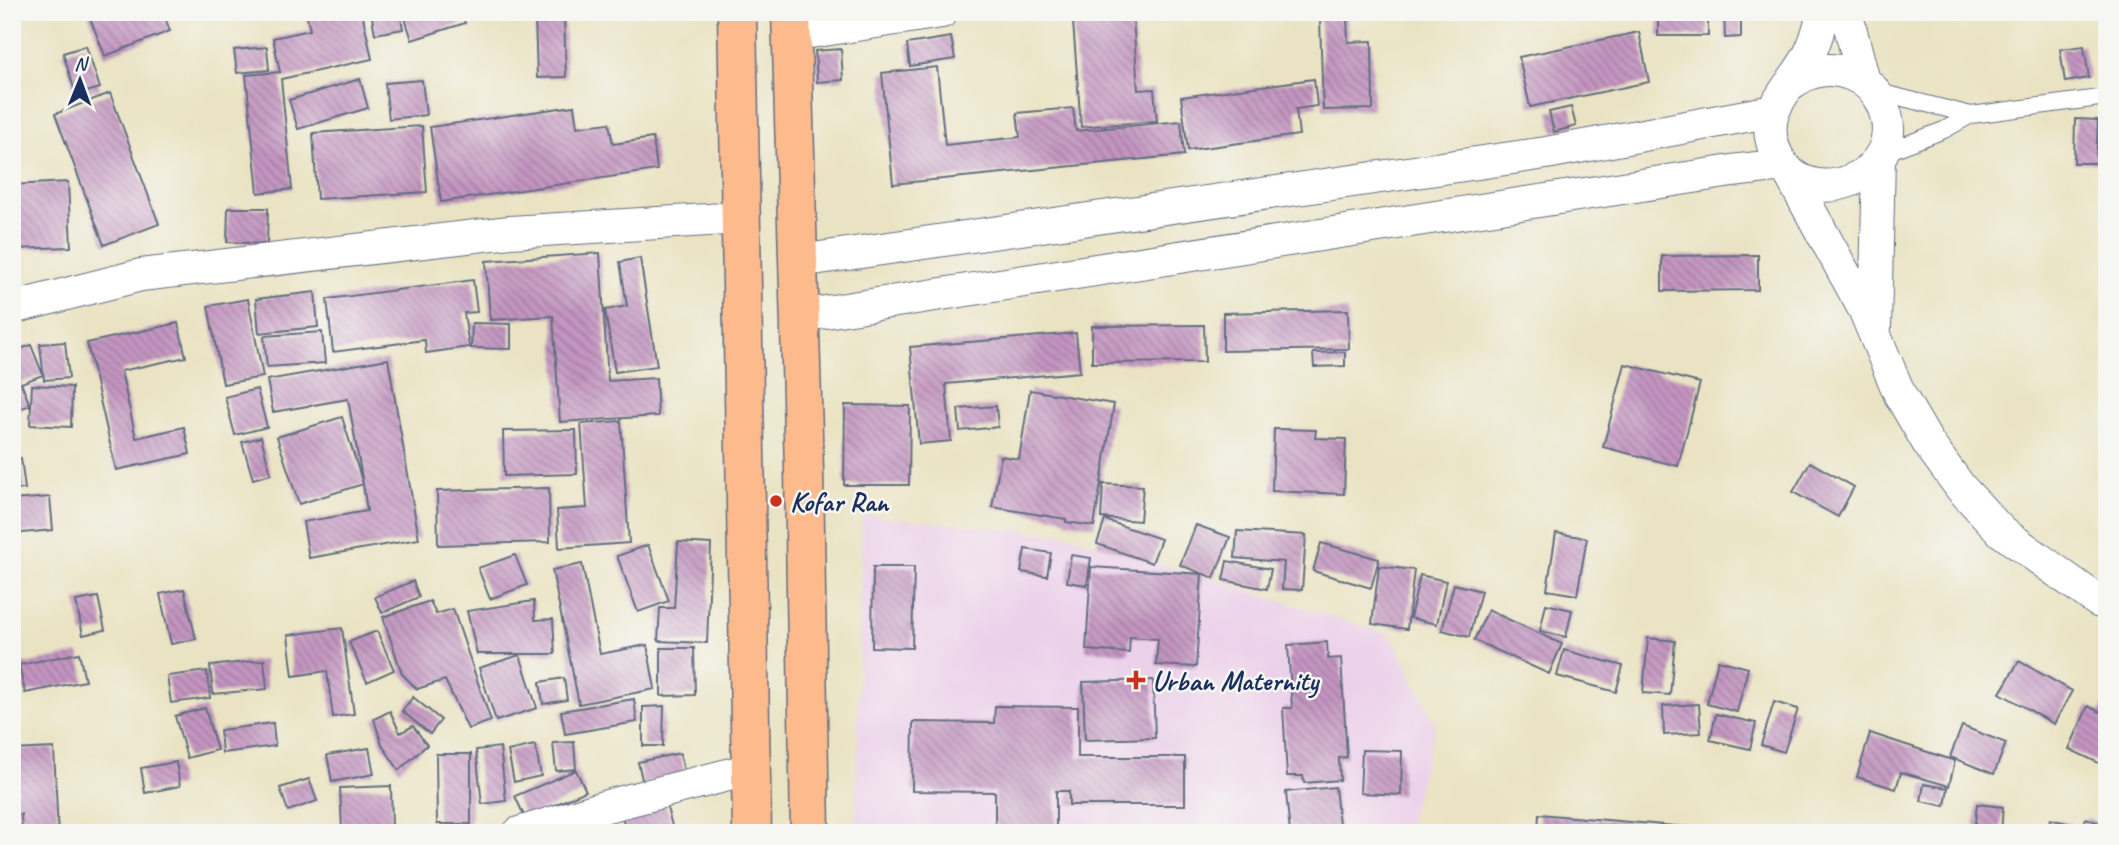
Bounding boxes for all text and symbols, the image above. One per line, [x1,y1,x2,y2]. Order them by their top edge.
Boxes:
north arrow [46,46,116,116]
text: N [74,52,90,76]
place label: Kofar Ran [790,484,890,519]
marker: Kofar Ran [768,493,784,509]
place label: Urban Maternity [1152,663,1321,699]
marker: Urban Maternity [1126,670,1146,690]

